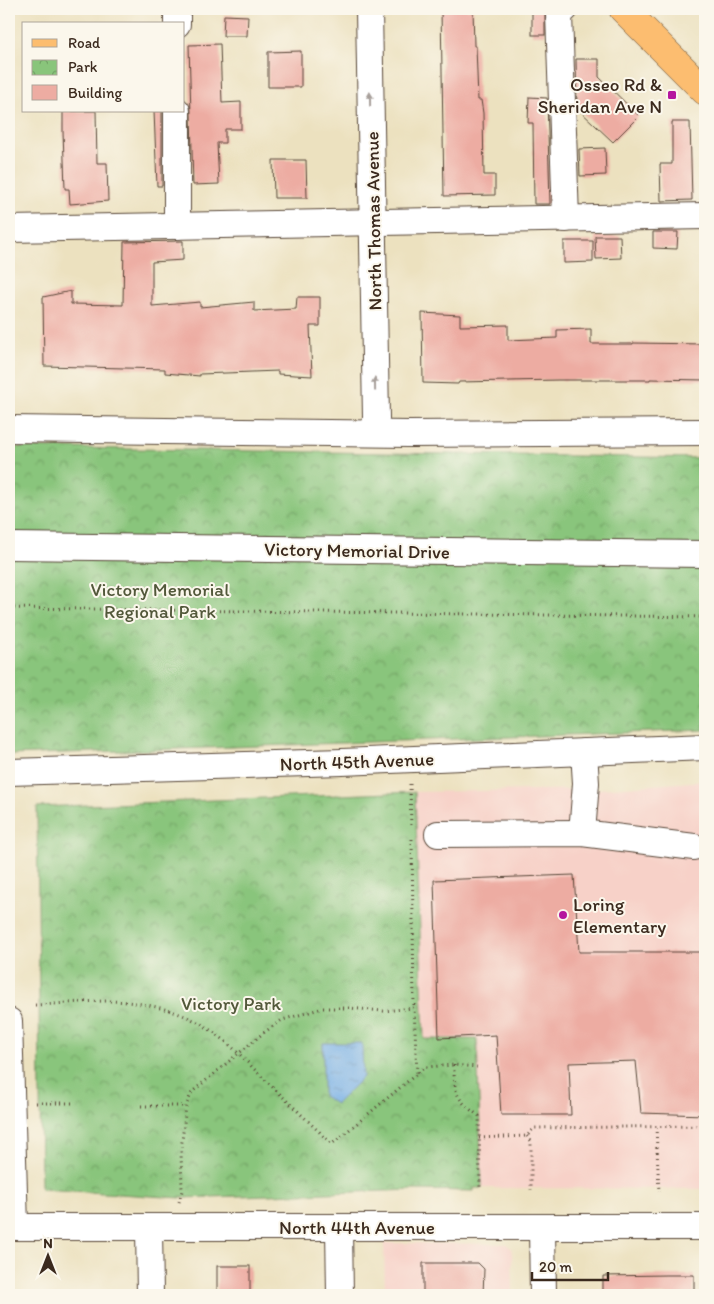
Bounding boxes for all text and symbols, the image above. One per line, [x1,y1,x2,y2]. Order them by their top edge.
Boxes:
legend [22,22,185,112]
text: Road [68,34,101,52]
text: Park [68,58,98,76]
place label: Osseo Rd & Sheridan Ave N [538,73,662,118]
text: Building [68,84,122,102]
marker: Osseo Rd & Sheridan Ave N [666,89,678,101]
one-way arrow [366,90,374,106]
street label: North Thomas Avenue [360,131,387,311]
one-way arrow [371,375,379,391]
street label: Victory Memorial Drive [264,537,450,564]
park label: Victory Memorial Regional Park [90,578,230,623]
street label: North 45th Avenue [279,747,435,776]
place label: Loring Elementary [573,893,666,938]
marker: Loring Elementary [557,909,569,921]
park label: Victory Park [181,992,281,1015]
street label: North 44th Avenue [279,1216,435,1239]
north arrow [22,1232,72,1282]
text: N [43,1235,53,1252]
scale bar [532,1249,608,1281]
text: 20 m [539,1258,573,1276]

